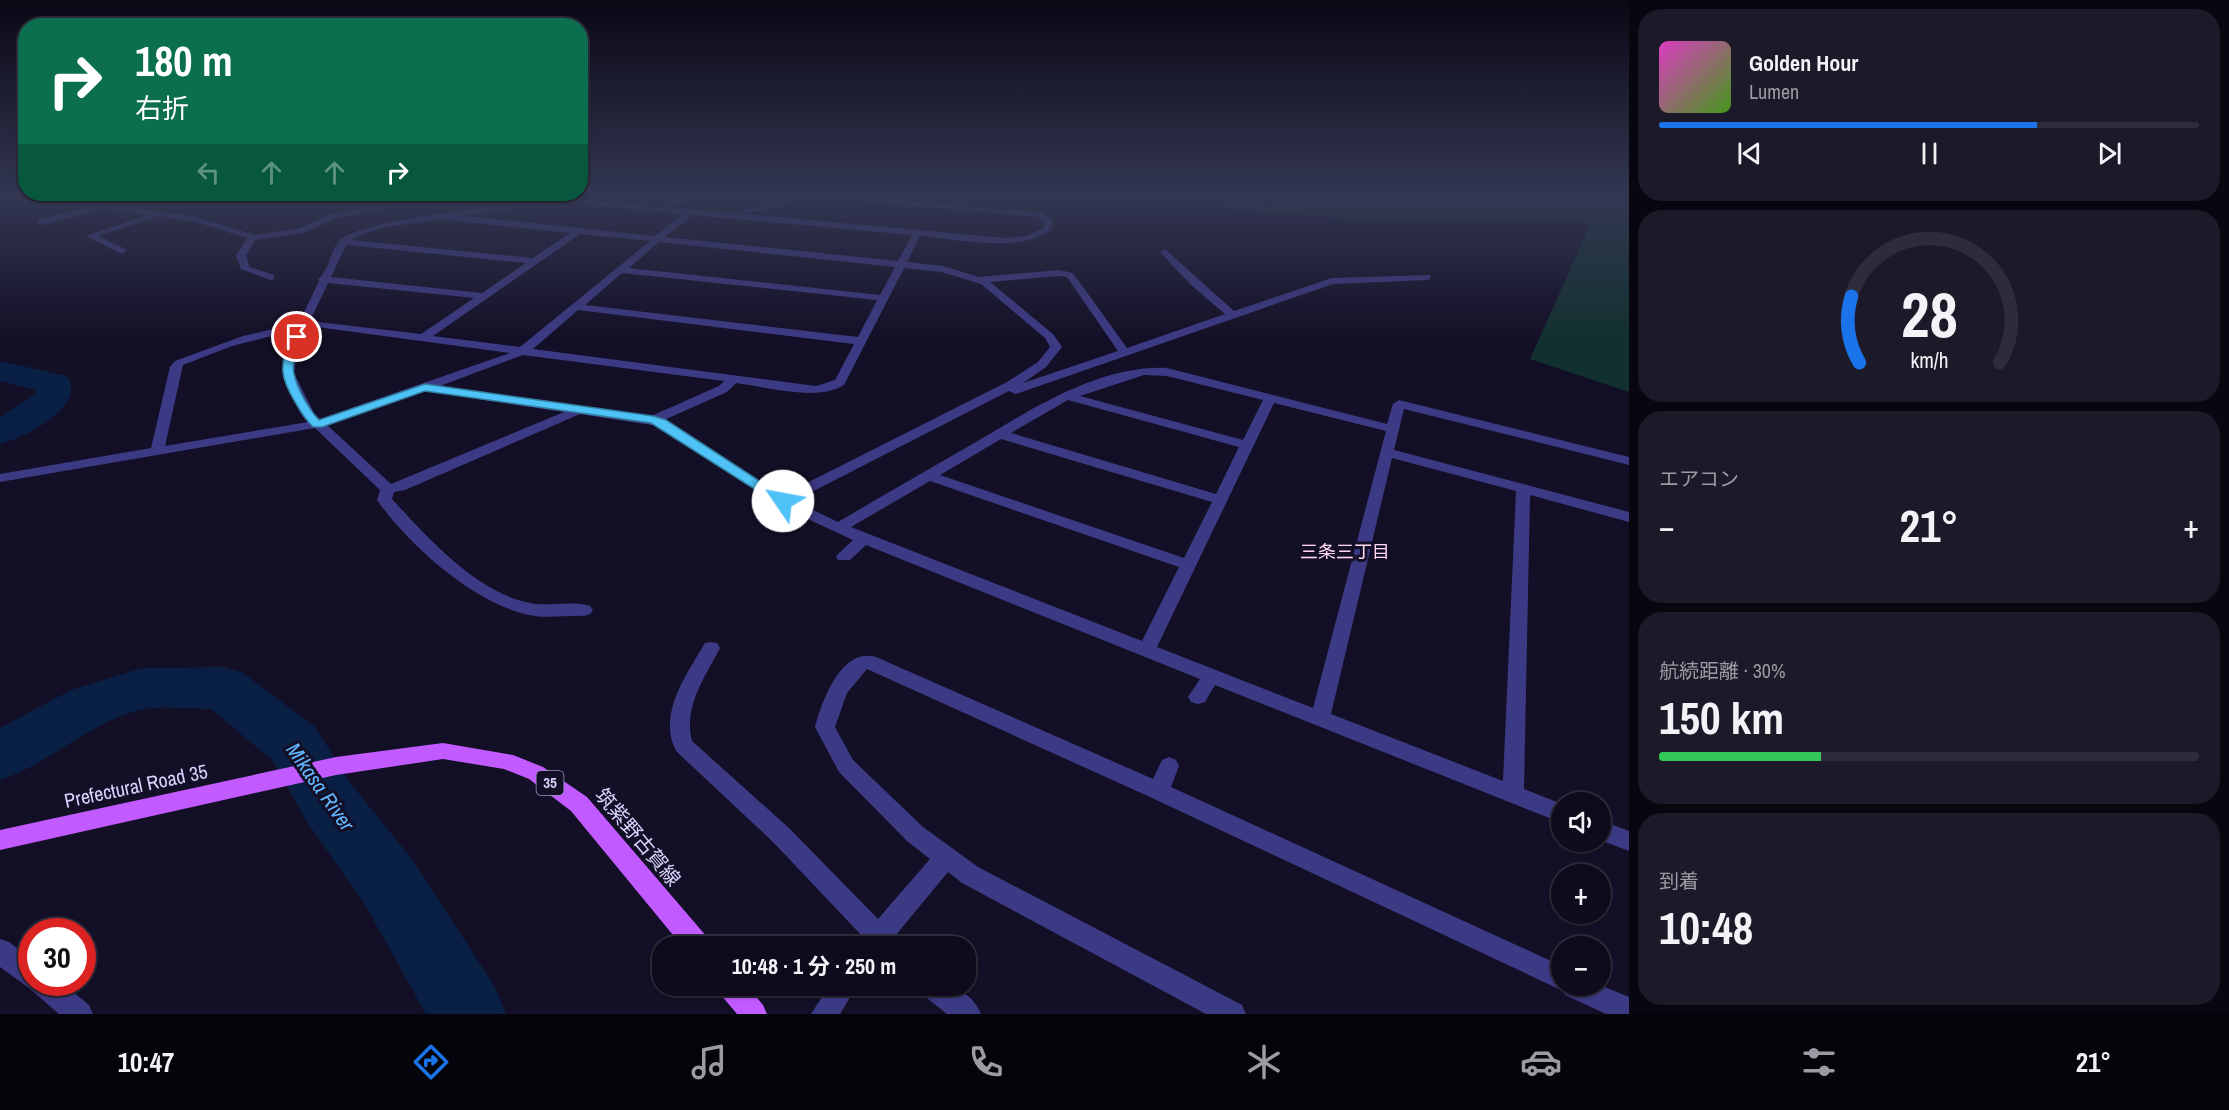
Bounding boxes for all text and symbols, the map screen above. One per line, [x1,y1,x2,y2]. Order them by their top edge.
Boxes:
text: 180 m [135,33,233,89]
icon: right [36,42,114,120]
text: Golden Hour [1749,48,1858,78]
text: Lumen [1749,78,1799,105]
text: 右折 [135,90,189,126]
icon: previous [1733,137,1766,170]
icon: pause [1913,137,1946,170]
icon: next [2093,137,2126,170]
icon: left [192,156,225,189]
icon: ahead [255,156,288,189]
icon: ahead [318,156,351,189]
icon: right [381,156,414,189]
text: 28 [1901,272,1957,356]
pin [271,311,322,362]
icon: arrive [280,320,313,353]
text: km/h [1910,346,1948,375]
text: エアコン [1659,465,1739,492]
position arrow [751,469,815,533]
text: 21° [1899,495,1959,556]
text: − [1659,504,1675,548]
text: + [2183,504,2199,548]
district label: 三条三丁目 [1300,539,1390,564]
text: 航続距離 · 30% [1659,657,1786,684]
text: 150 km [1659,687,1784,748]
water label: Mikasa River [279,737,362,838]
street label: Prefectural Road 35 [62,757,210,814]
road number: 35 [536,771,564,795]
street label: 筑紫野古賀線 [589,782,687,891]
map controls [1551,792,1611,996]
button: sound [1551,792,1611,852]
button: + [1551,864,1611,924]
text: 到着 [1659,867,1699,894]
text: 10:48 [1659,897,1753,958]
speed limit sign: 30 [18,918,96,996]
button: − [1551,936,1611,996]
text: 10:48 · 1 分 · 250 m [732,951,896,981]
icon: directions [410,1041,452,1083]
icon: music [688,1041,730,1083]
icon: phone [965,1041,1007,1083]
icon: climate [1243,1041,1285,1083]
icon: car [1520,1041,1562,1083]
icon: filters [1798,1041,1840,1083]
text: 10:47 [118,1044,174,1080]
text: 21° [2076,1044,2111,1080]

